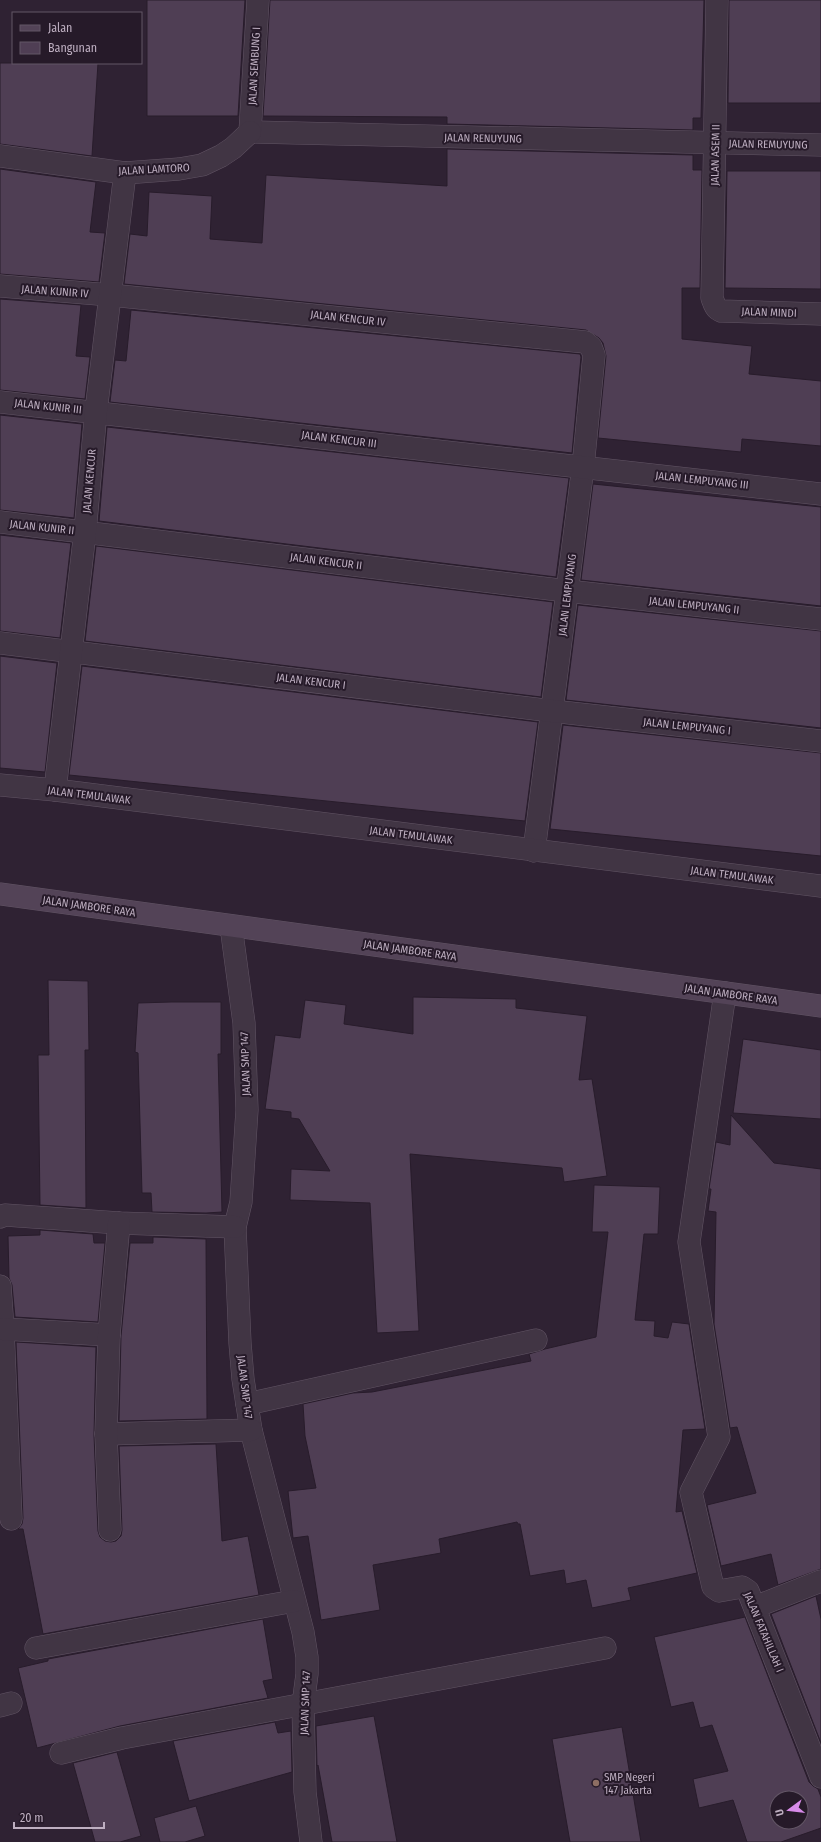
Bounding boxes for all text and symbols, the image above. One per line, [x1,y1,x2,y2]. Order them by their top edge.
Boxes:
legend [12,12,142,64]
text: Jalan [48,21,72,35]
street label: JALAN SEMBUNG I [246,27,263,105]
text: Bangunan [48,41,97,55]
street label: JALAN ASEM II [708,124,723,186]
street label: JALAN RENUYUNG [444,131,522,146]
street label: JALAN REMUYUNG [728,137,808,152]
street label: JALAN LAMTORO [118,161,190,178]
street label: JALAN KUNIR IV [21,283,90,300]
street label: JALAN MINDI [741,305,797,320]
street label: JALAN KENCUR IV [310,308,387,329]
street label: JALAN KUNIR III [14,396,82,417]
street label: JALAN KENCUR III [301,428,377,451]
street label: JALAN KENCUR [80,448,99,514]
street label: JALAN LEMPUYANG III [655,469,749,492]
street label: JALAN KUNIR II [9,518,75,537]
street label: JALAN KENCUR II [289,551,363,572]
street label: JALAN LEMPUYANG [556,553,579,637]
street label: JALAN LEMPUYANG II [648,594,740,617]
street label: JALAN KENCUR I [276,671,346,692]
street label: JALAN LEMPUYANG I [643,715,731,738]
street label: JALAN TEMULAWAK [47,784,131,807]
street label: JALAN TEMULAWAK [369,824,453,847]
street label: JALAN TEMULAWAK [690,864,774,887]
street label: JALAN JAMBORE RAYA [42,894,137,919]
street label: JALAN JAMBORE RAYA [363,938,458,963]
street label: JALAN JAMBORE RAYA [684,982,779,1007]
street label: JALAN SMP 147 [238,1031,253,1096]
street label: JALAN SMP 147 [234,1354,255,1420]
street label: JALAN FATAHILLAH I [741,1590,786,1674]
street label: JALAN SMP 147 [298,1670,313,1735]
place label: SMP Negeri 147 Jakarta [604,1771,655,1797]
marker: SMP Negeri 147 Jakarta [591,1778,601,1788]
north arrow [769,1790,809,1830]
scale bar [14,1804,104,1830]
text: U [773,1808,787,1817]
text: 20 m [20,1811,44,1825]

